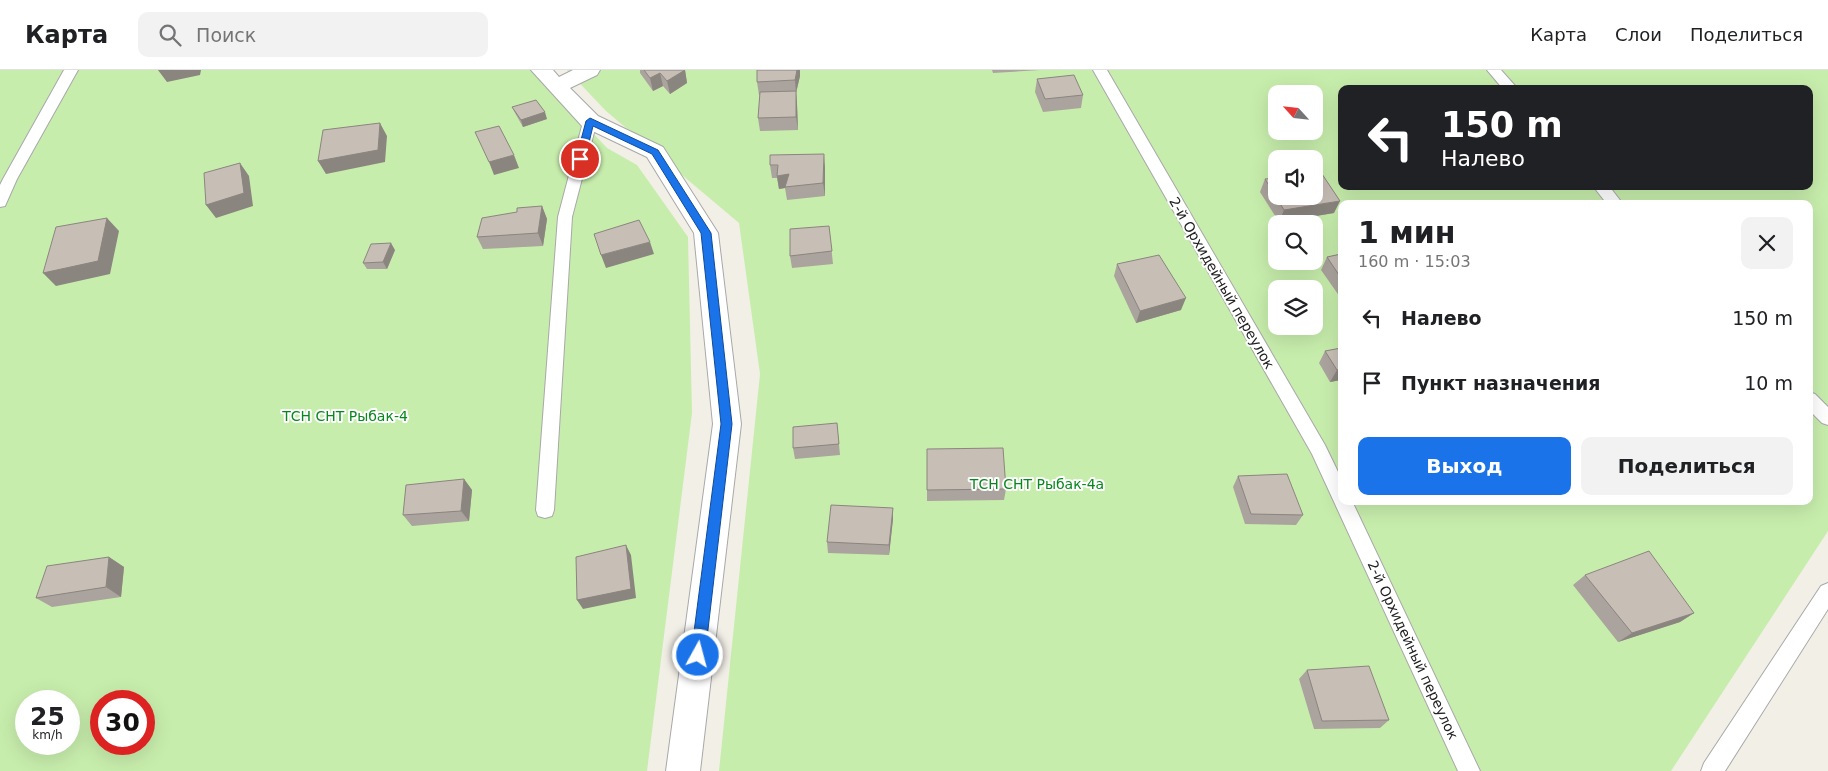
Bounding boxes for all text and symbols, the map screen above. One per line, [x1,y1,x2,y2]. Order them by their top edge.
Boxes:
search box [138,12,488,57]
text: Карта [25,21,108,49]
icon: search [156,21,184,49]
text: Поиск [196,24,256,46]
text: Карта [1530,24,1587,45]
text: Слои [1615,24,1662,45]
text: Поделиться [1690,24,1803,45]
north arrow [1268,85,1322,140]
map controls [1268,85,1323,335]
icon: left [1358,105,1423,170]
text: 150 m [1441,105,1563,145]
pin [559,138,601,180]
icon: arrive [566,145,594,173]
text: Налево [1441,146,1525,171]
button: sound [1268,150,1323,205]
street label: 2-й Орхидейный переулок [1166,194,1278,372]
button: search [1268,215,1323,270]
text: 1 мин [1358,215,1456,250]
button: close [1741,217,1793,269]
text: 160 m · 15:03 [1358,252,1471,271]
button: layers [1268,280,1323,335]
icon: left [1358,304,1386,332]
text: Налево [1401,307,1482,329]
text: 150 m [1732,307,1793,329]
icon: arrive [1358,369,1386,397]
text: Пункт назначения [1401,372,1600,394]
text: 10 m [1744,372,1793,394]
park label: ТСН СНТ Рыбак-4 [281,408,408,424]
button: Выход [1358,437,1571,495]
button: Поделиться [1581,437,1793,495]
park label: ТСН СНТ Рыбак-4а [969,476,1104,492]
street label: 2-й Орхидейный переулок [1364,558,1462,742]
position arrow [671,628,723,680]
speed limit sign: 30 [90,690,155,755]
text: 25 [30,702,65,731]
text: km/h [32,728,63,742]

